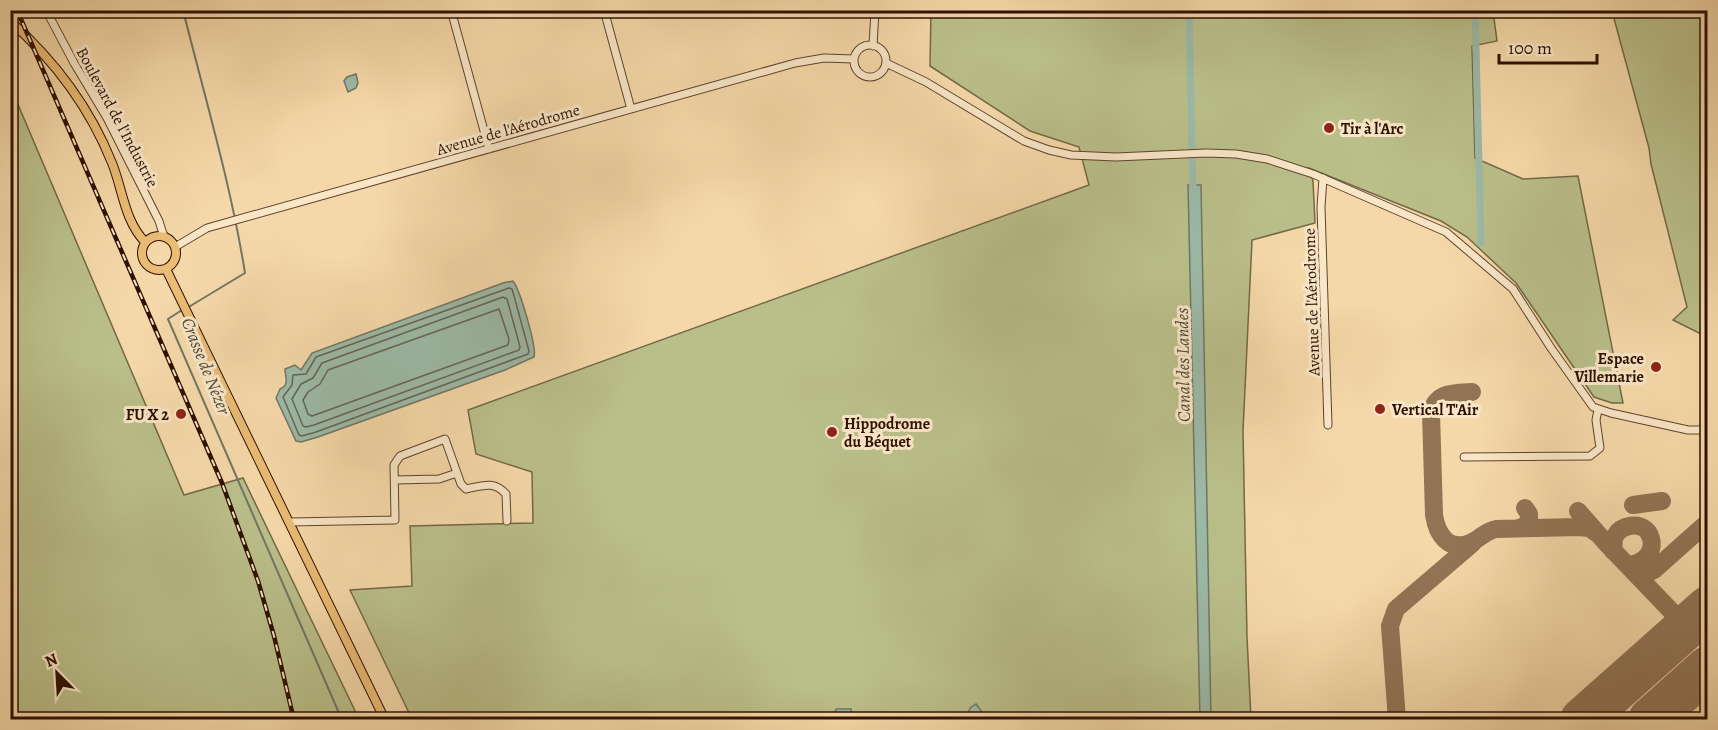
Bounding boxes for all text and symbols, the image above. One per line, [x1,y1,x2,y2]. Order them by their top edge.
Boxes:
scale bar [1499,27,1596,65]
text: 100 m [1508,36,1552,60]
street label: Boulevard de l'Industrie [71,43,163,191]
street label: Avenue de l'Aérodrome [433,99,582,161]
place label: Tir à l'Arc [1341,118,1404,140]
marker: Tir à l'Arc [1322,121,1336,135]
street label: Avenue de l'Aérodrome [1298,228,1326,377]
water label: Canal des Landes [1170,308,1196,422]
water label: Crasse de Nézer [176,314,237,419]
place label: Espace Villemarie [1574,348,1644,388]
marker: Espace Villemarie [1649,360,1663,374]
place label: Vertical T'Air [1391,399,1479,421]
marker: Vertical T'Air [1373,402,1387,416]
place label: FU X 2 [126,404,169,426]
marker: FU X 2 [174,407,188,421]
place label: Hippodrome du Béquet [844,413,930,453]
marker: Hippodrome du Béquet [825,425,839,439]
north arrow [27,643,87,703]
text: N [42,648,61,673]

